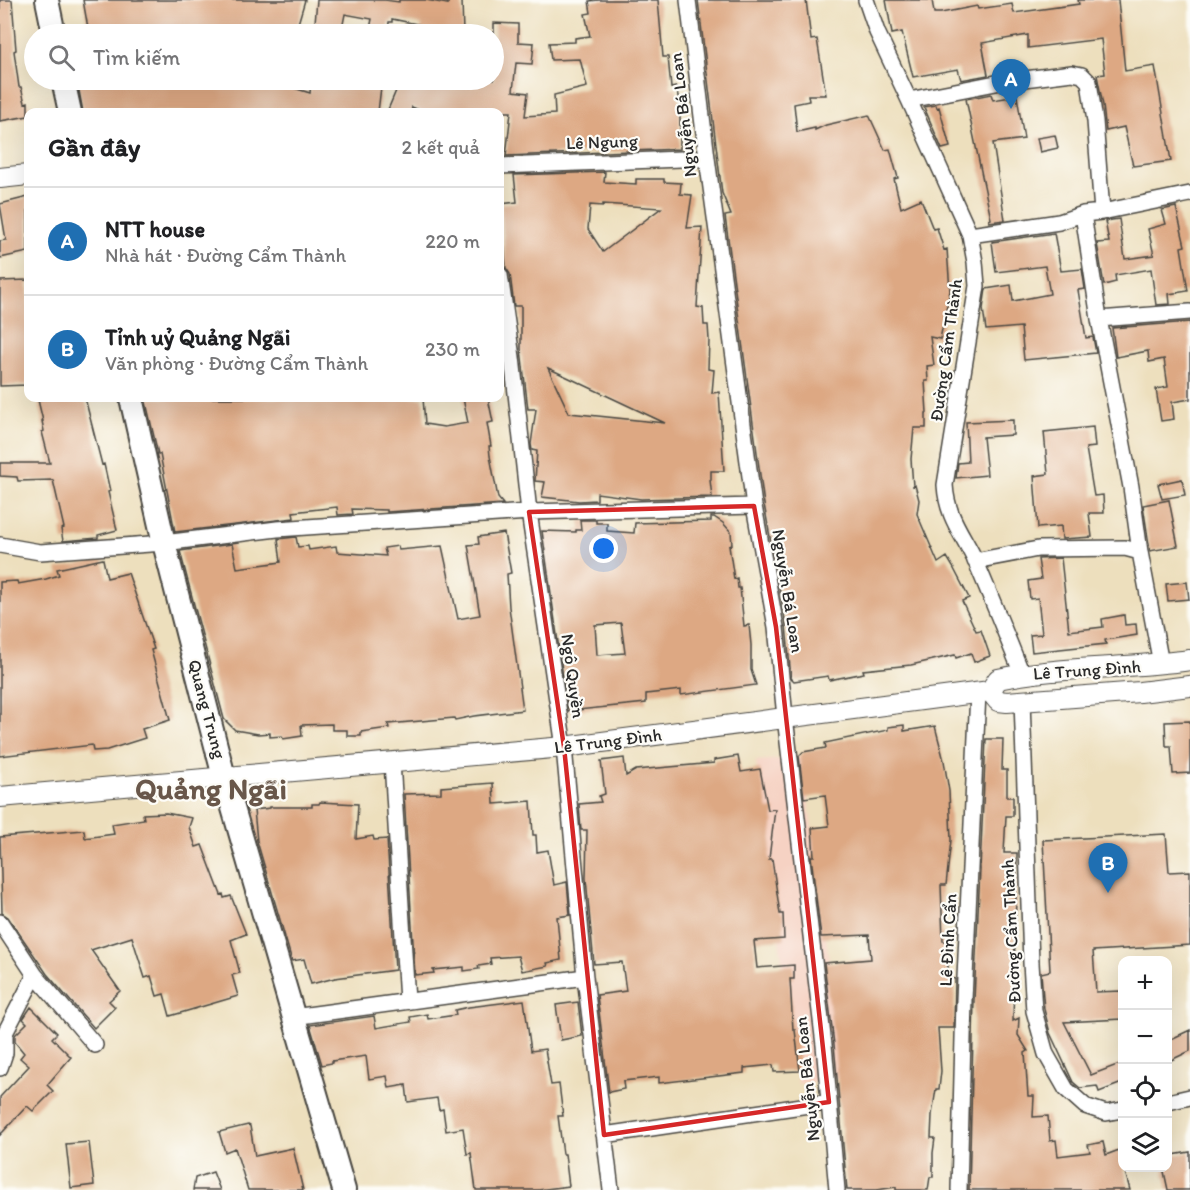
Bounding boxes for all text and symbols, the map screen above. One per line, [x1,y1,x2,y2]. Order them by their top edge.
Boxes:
search box [24,24,504,90]
icon: search [45,41,78,74]
text: Tìm kiếm [93,44,180,71]
street label: Nguyễn Bá Loan [664,52,702,178]
pin: A [992,60,1030,109]
street label: Lê Ngung [566,130,639,154]
text: Gần đây [48,131,140,163]
text: 2 kết quả [401,135,480,159]
text: NTT house [105,216,205,243]
text: A [61,229,74,253]
text: 220 m [425,229,480,253]
text: Nhà hát · Đường Cẩm Thành [105,243,346,267]
street label: Đường Cẩm Thành [925,277,967,423]
text: Tỉnh uỷ Quảng Ngãi [105,324,290,351]
text: B [61,337,74,361]
text: 230 m [425,337,480,361]
text: Văn phòng · Đường Cẩm Thành [105,351,368,375]
street label: Nguyễn Bá Loan [767,528,809,654]
your location [589,534,618,563]
street label: Ngô Quyền [556,632,590,720]
street label: Lê Trung Đình [1032,655,1142,685]
street label: Quang Trung [183,657,231,762]
street label: Lê Trung Đình [553,723,663,759]
district label: Quảng Ngãi [135,770,287,807]
pin: B [1088,844,1128,893]
street label: Đường Cẩm Thành [996,858,1026,1004]
street label: Lê Đình Cẩn [935,893,961,987]
map controls [1118,956,1172,1172]
button: + [1118,956,1172,1010]
button: − [1118,1010,1172,1064]
street label: Nguyễn Bá Loan [790,1016,824,1142]
button: locate [1118,1064,1172,1118]
button: layers [1118,1118,1172,1172]

